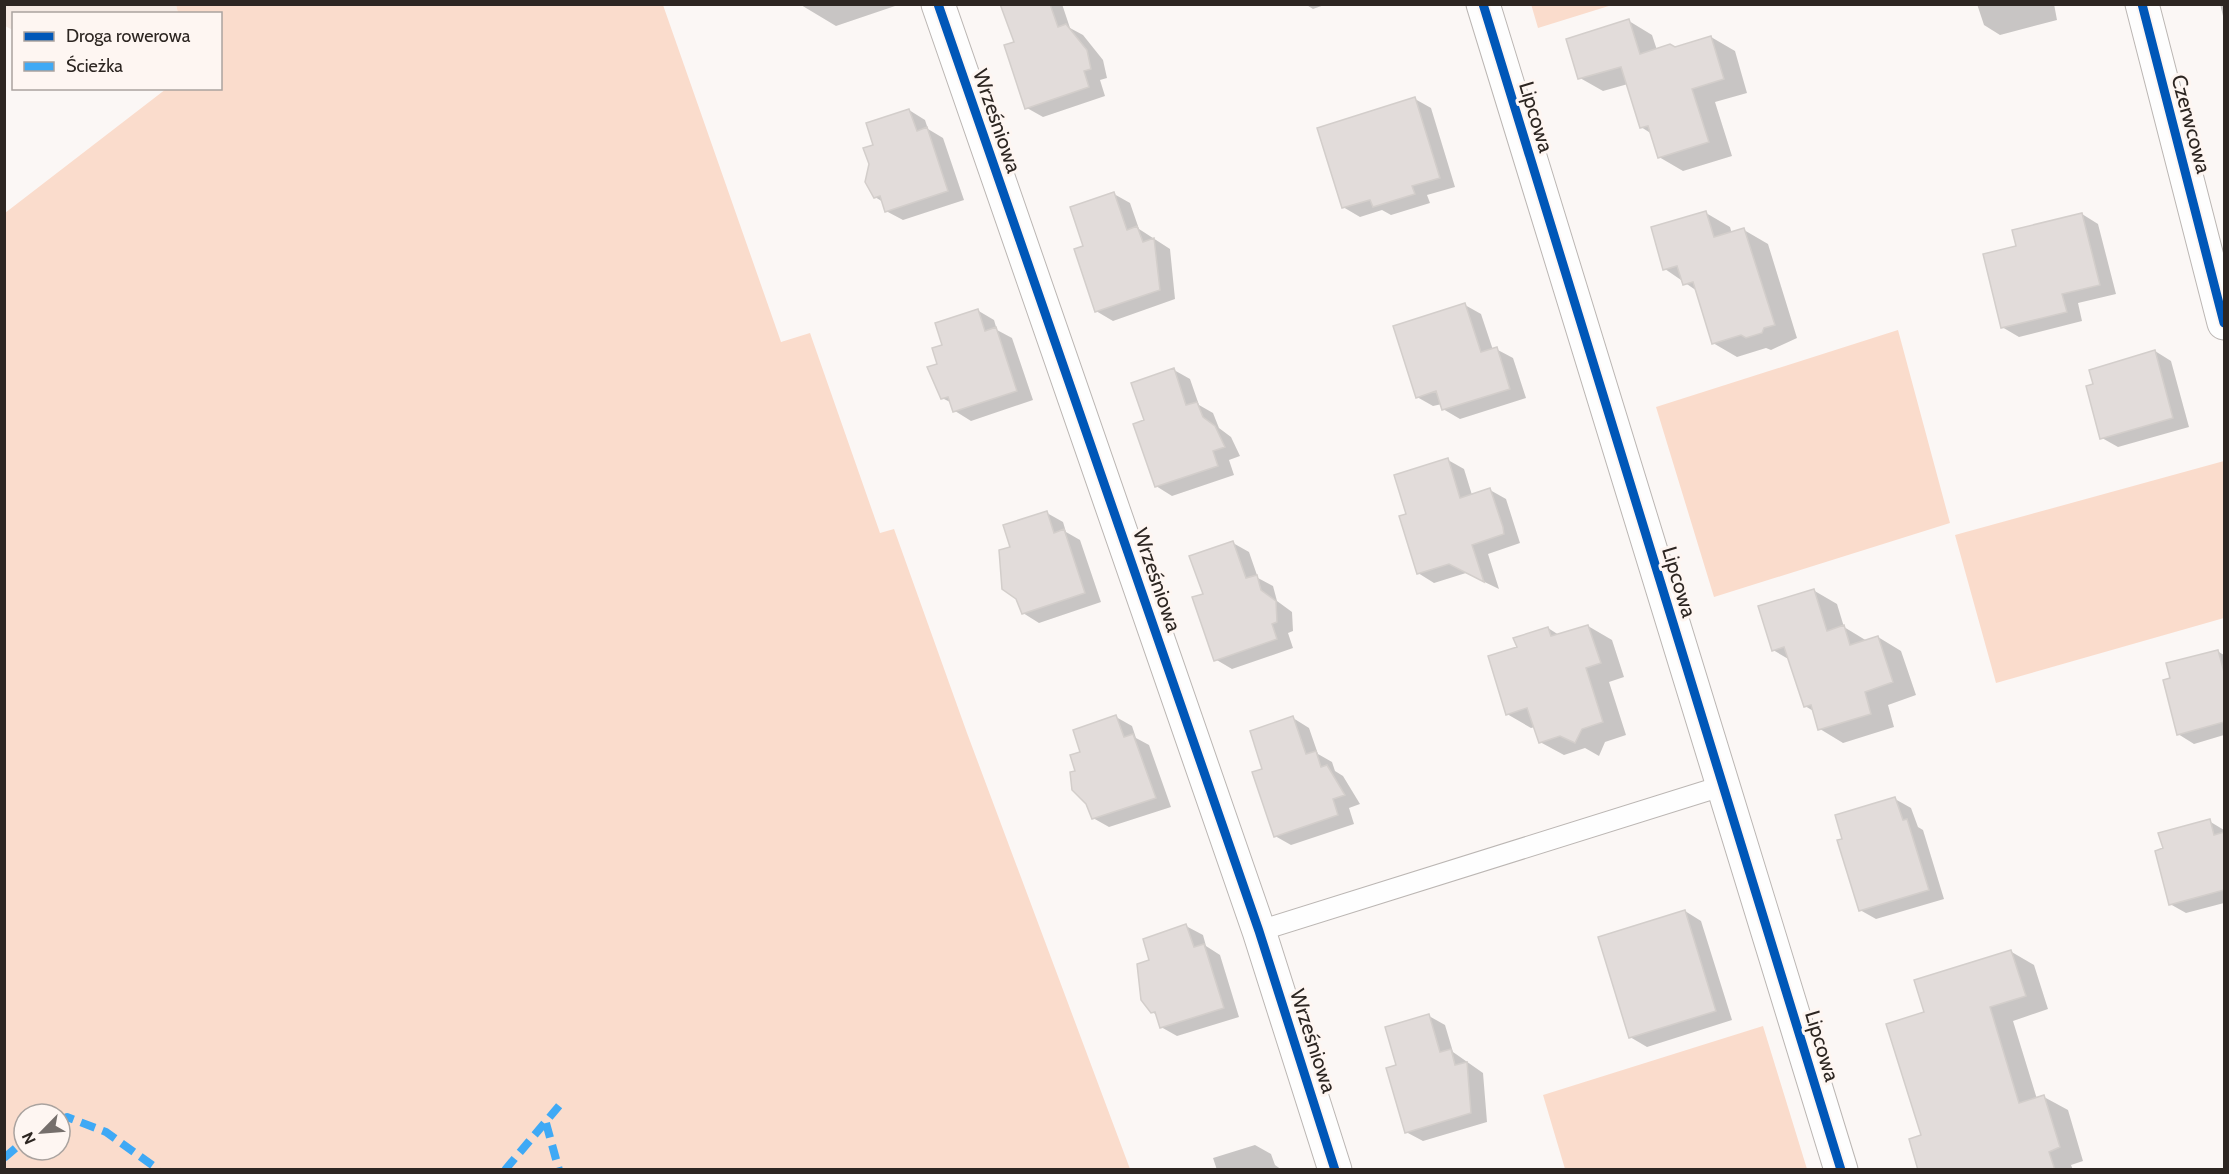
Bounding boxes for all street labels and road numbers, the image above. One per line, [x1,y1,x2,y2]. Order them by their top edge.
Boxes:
street label: Wrześniowa [968,66,1027,176]
street label: Czerwcowa [2166,72,2217,176]
street label: Lipcowa [1514,78,1559,155]
street label: Wrześniowa [1128,525,1187,635]
street label: Lipcowa [1657,543,1702,620]
street label: Wrześniowa [1285,986,1342,1096]
street label: Lipcowa [1800,1007,1845,1084]

